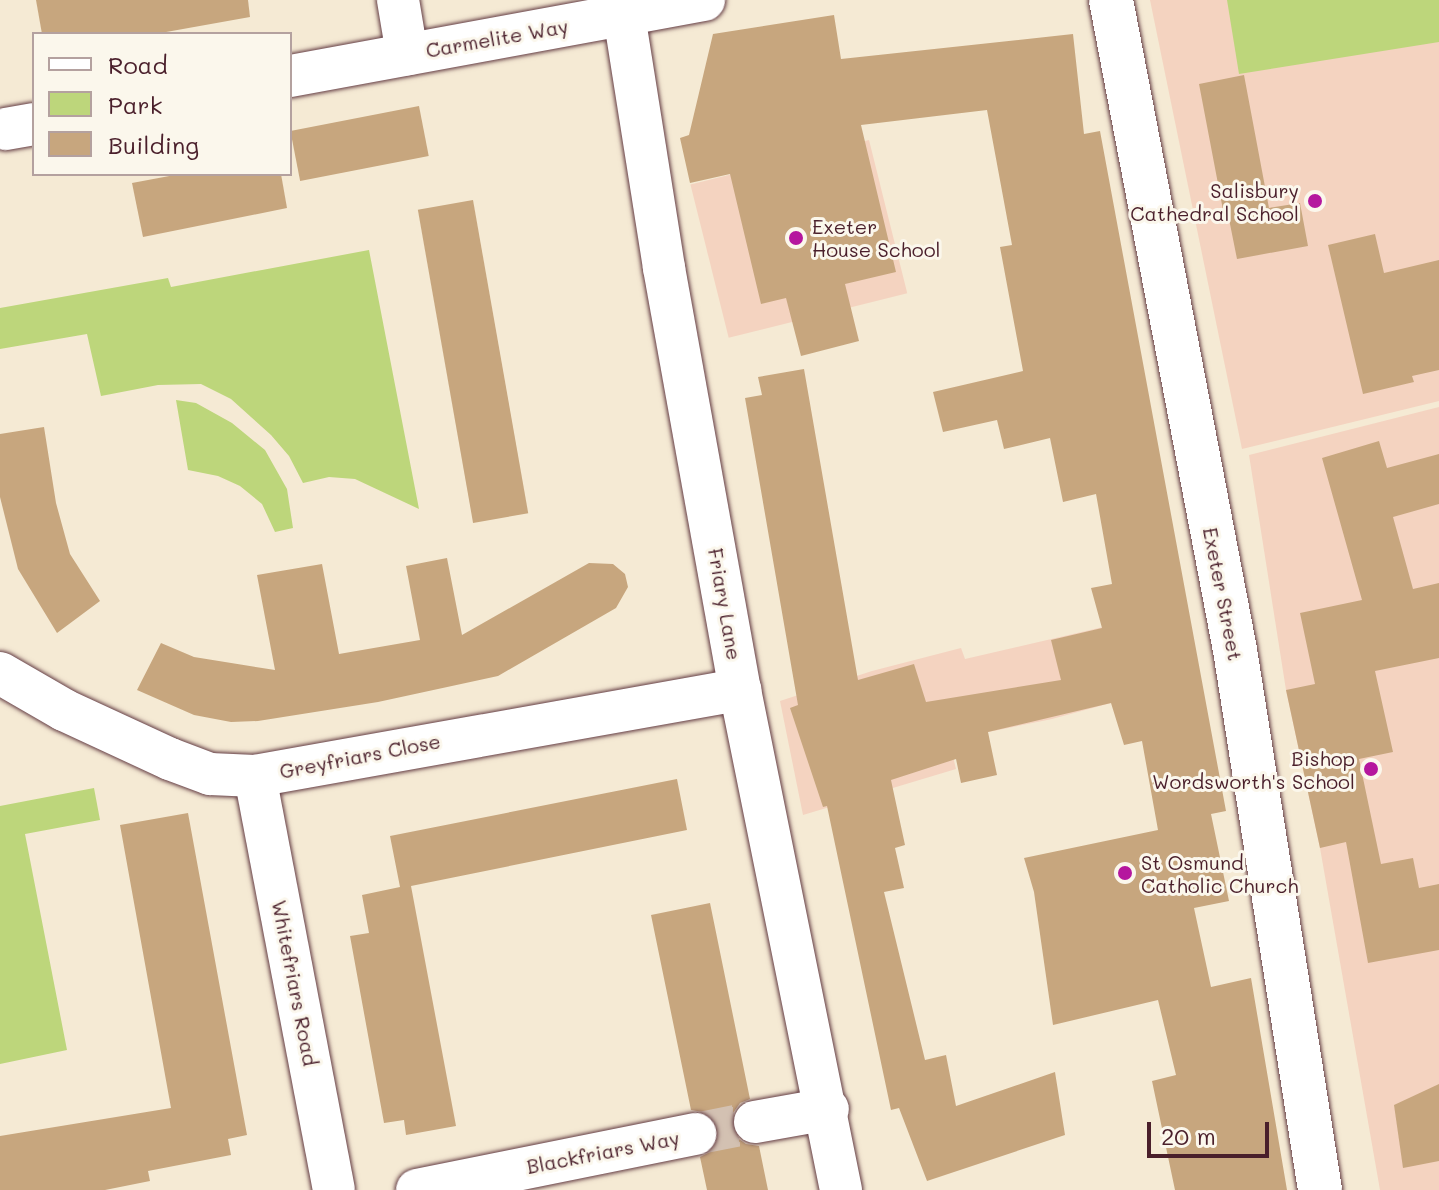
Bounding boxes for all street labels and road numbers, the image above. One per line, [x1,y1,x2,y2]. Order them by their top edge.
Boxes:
street label: Carmelite Way [424,14,570,62]
street label: Exeter Street [1198,525,1248,663]
street label: Friary Lane [703,546,747,662]
street label: Greyfriars Close [277,729,443,783]
street label: Whitefriars Road [267,898,323,1068]
street label: Blackfriars Way [524,1125,682,1179]

